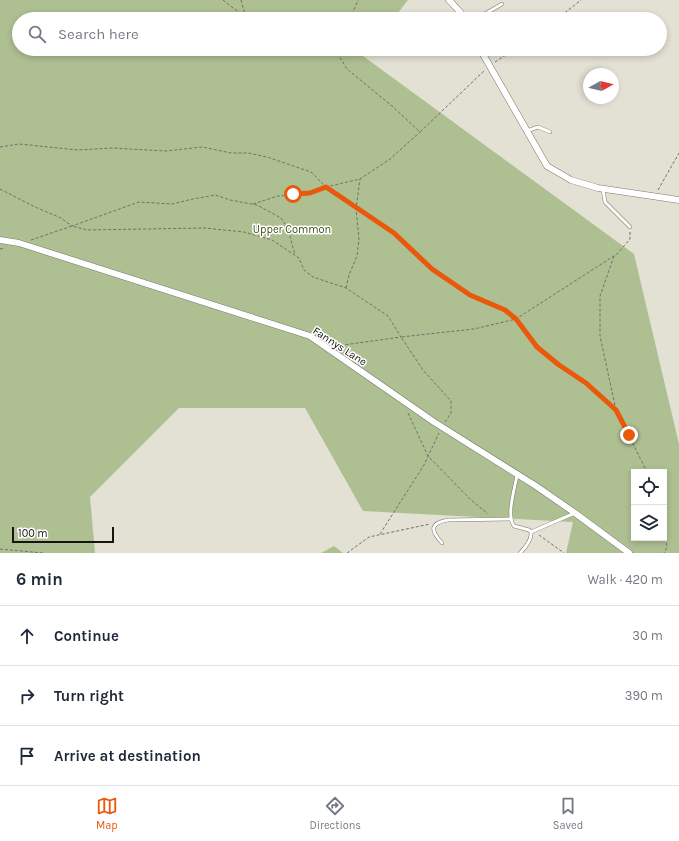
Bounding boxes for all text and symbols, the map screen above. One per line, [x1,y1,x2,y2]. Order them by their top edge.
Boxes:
search box [12,12,667,56]
icon: search [26,23,48,45]
text: Search here [58,25,139,43]
north arrow [583,68,619,104]
route start [284,185,302,203]
park label: Upper Common [253,223,331,236]
street label: Fannys Lane [310,324,369,369]
route end [620,426,638,444]
map controls [631,469,667,541]
button: locate [631,469,667,505]
button: layers [631,505,667,541]
scale bar [12,525,114,544]
text: 100 m [18,527,48,540]
text: 6 min [16,569,63,589]
text: Walk · 420 m [587,572,663,587]
icon: ahead [16,625,38,647]
text: Continue [54,627,119,645]
text: 30 m [632,628,663,643]
icon: right [16,685,38,707]
text: Turn right [54,687,124,705]
text: 390 m [625,688,663,703]
icon: arrive [16,745,38,767]
text: Arrive at destination [54,747,201,765]
tab: Map [96,795,118,832]
tab: Directions [309,795,361,832]
tab: Saved [553,795,583,832]

